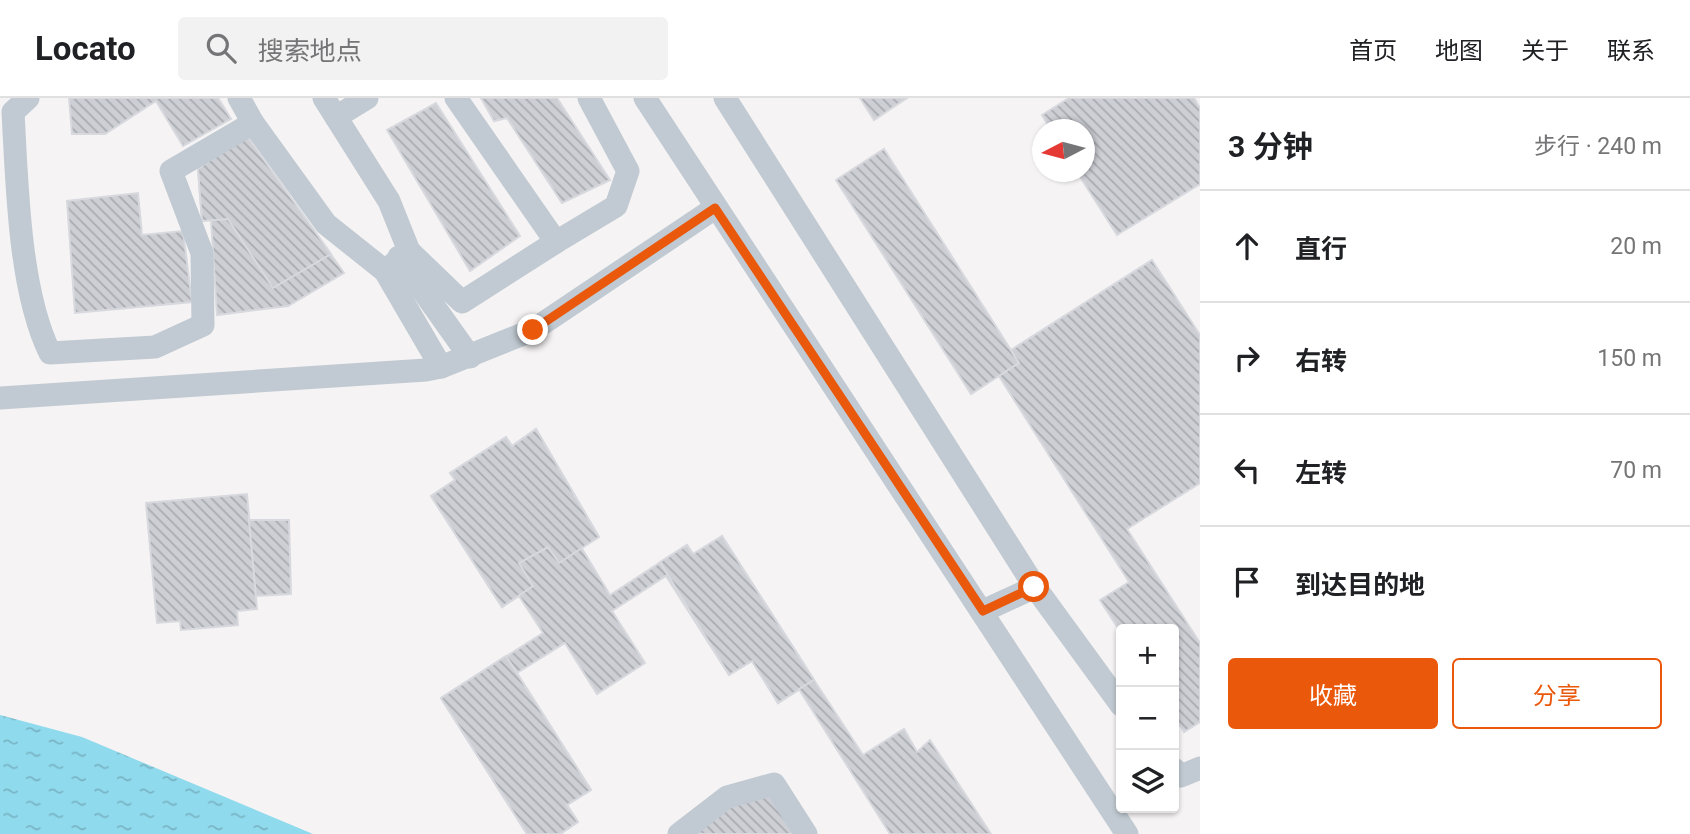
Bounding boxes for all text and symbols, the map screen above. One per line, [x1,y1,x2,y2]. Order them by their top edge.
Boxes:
search box [178,17,668,80]
text: Locato [35,29,136,68]
icon: search [202,29,240,67]
text: 搜索地点 [258,36,362,66]
text: 首页 [1349,37,1397,65]
text: 地图 [1435,37,1483,65]
text: 关于 [1521,37,1569,65]
text: 联系 [1607,37,1655,65]
north arrow [1032,119,1095,182]
text: 3 分钟 [1228,129,1313,164]
text: 步行 · 240 m [1534,133,1662,160]
icon: ahead [1228,227,1266,265]
text: 20 m [1610,233,1662,260]
text: 直行 [1295,234,1347,264]
route end [517,314,548,345]
icon: right [1228,339,1266,377]
text: 150 m [1597,345,1662,372]
text: 右转 [1295,346,1347,376]
icon: left [1228,451,1266,489]
text: 70 m [1610,457,1662,484]
text: 左转 [1295,458,1347,488]
icon: arrive [1228,563,1266,601]
text: 到达目的地 [1295,570,1425,600]
route start [1018,571,1049,602]
map controls [1116,624,1179,813]
button: + [1116,624,1179,687]
button: 收藏 [1228,658,1438,729]
button: 分享 [1452,658,1662,729]
button: − [1116,687,1179,750]
button: layers [1116,750,1179,813]

